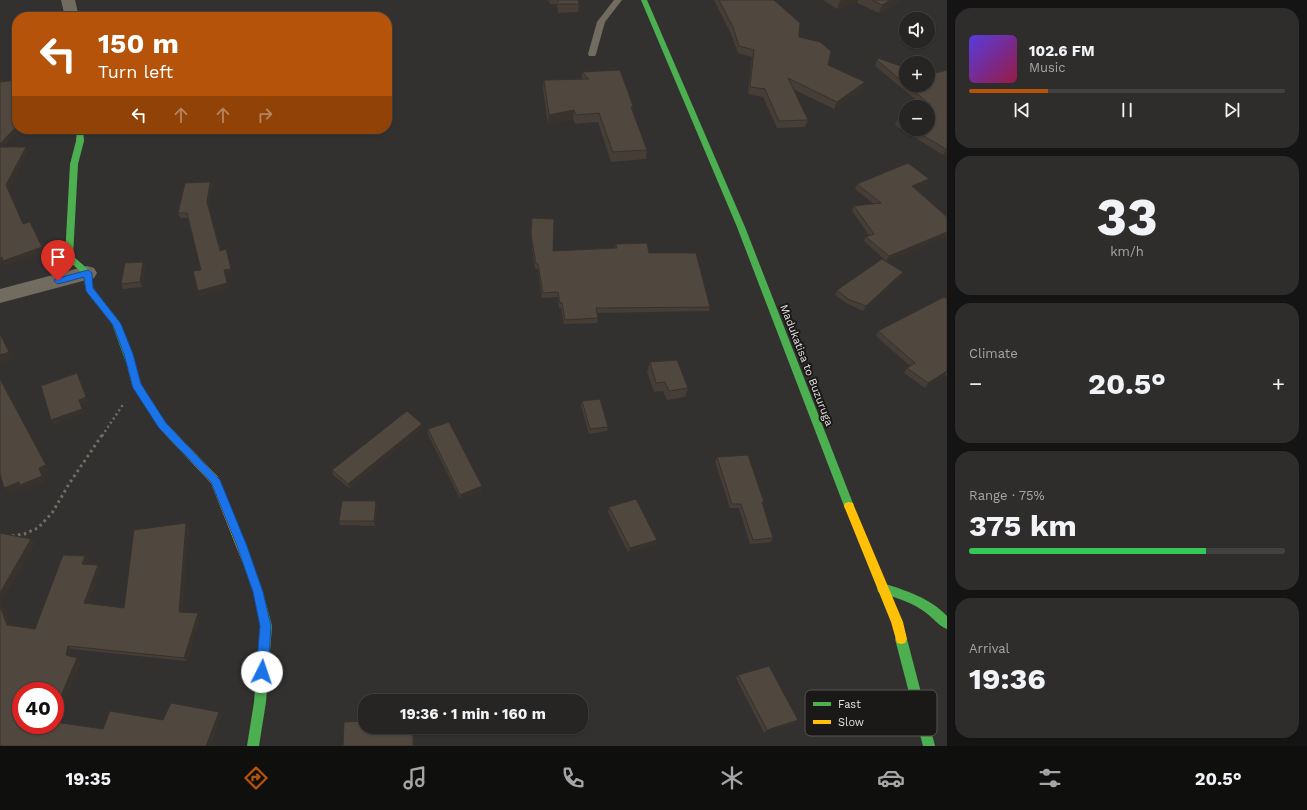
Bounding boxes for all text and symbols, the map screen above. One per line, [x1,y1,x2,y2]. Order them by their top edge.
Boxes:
map controls [899,12,935,136]
button: sound [899,12,935,48]
text: 150 m [98,27,179,60]
icon: left [32,28,84,80]
text: 102.6 FM [1029,42,1095,60]
button: + [899,56,935,92]
text: Music [1029,60,1066,75]
text: Turn left [98,61,173,82]
icon: previous [1011,99,1033,121]
icon: pause [1116,99,1138,121]
icon: next [1221,99,1243,121]
button: − [899,100,935,136]
icon: left [128,104,150,126]
icon: ahead [170,104,192,126]
icon: ahead [212,104,234,126]
icon: right [254,104,276,126]
text: 33 [1096,187,1158,248]
pin [41,240,75,281]
text: km/h [1110,244,1144,259]
icon: arrive [47,246,69,268]
street label: Madukatisa to Buzuruga [777,303,836,428]
text: Climate [969,346,1018,361]
text: 20.5° [1088,366,1166,401]
text: − [969,371,982,396]
text: + [1272,371,1285,396]
text: Range · 75% [969,488,1045,503]
text: 375 km [969,508,1077,543]
text: Arrival [969,641,1010,656]
position arrow [241,651,283,693]
text: 19:36 [969,661,1046,696]
speed limit sign: 40 [12,682,64,734]
legend [805,690,937,736]
text: Fast [838,698,861,711]
text: 19:36 · 1 min · 160 m [400,705,546,723]
text: Slow [838,716,864,729]
icon: directions [242,764,270,792]
icon: music [401,764,429,792]
icon: phone [559,764,587,792]
icon: climate [718,764,746,792]
icon: car [877,764,905,792]
icon: filters [1036,764,1064,792]
text: 19:35 [65,768,111,789]
text: 20.5° [1195,768,1242,789]

